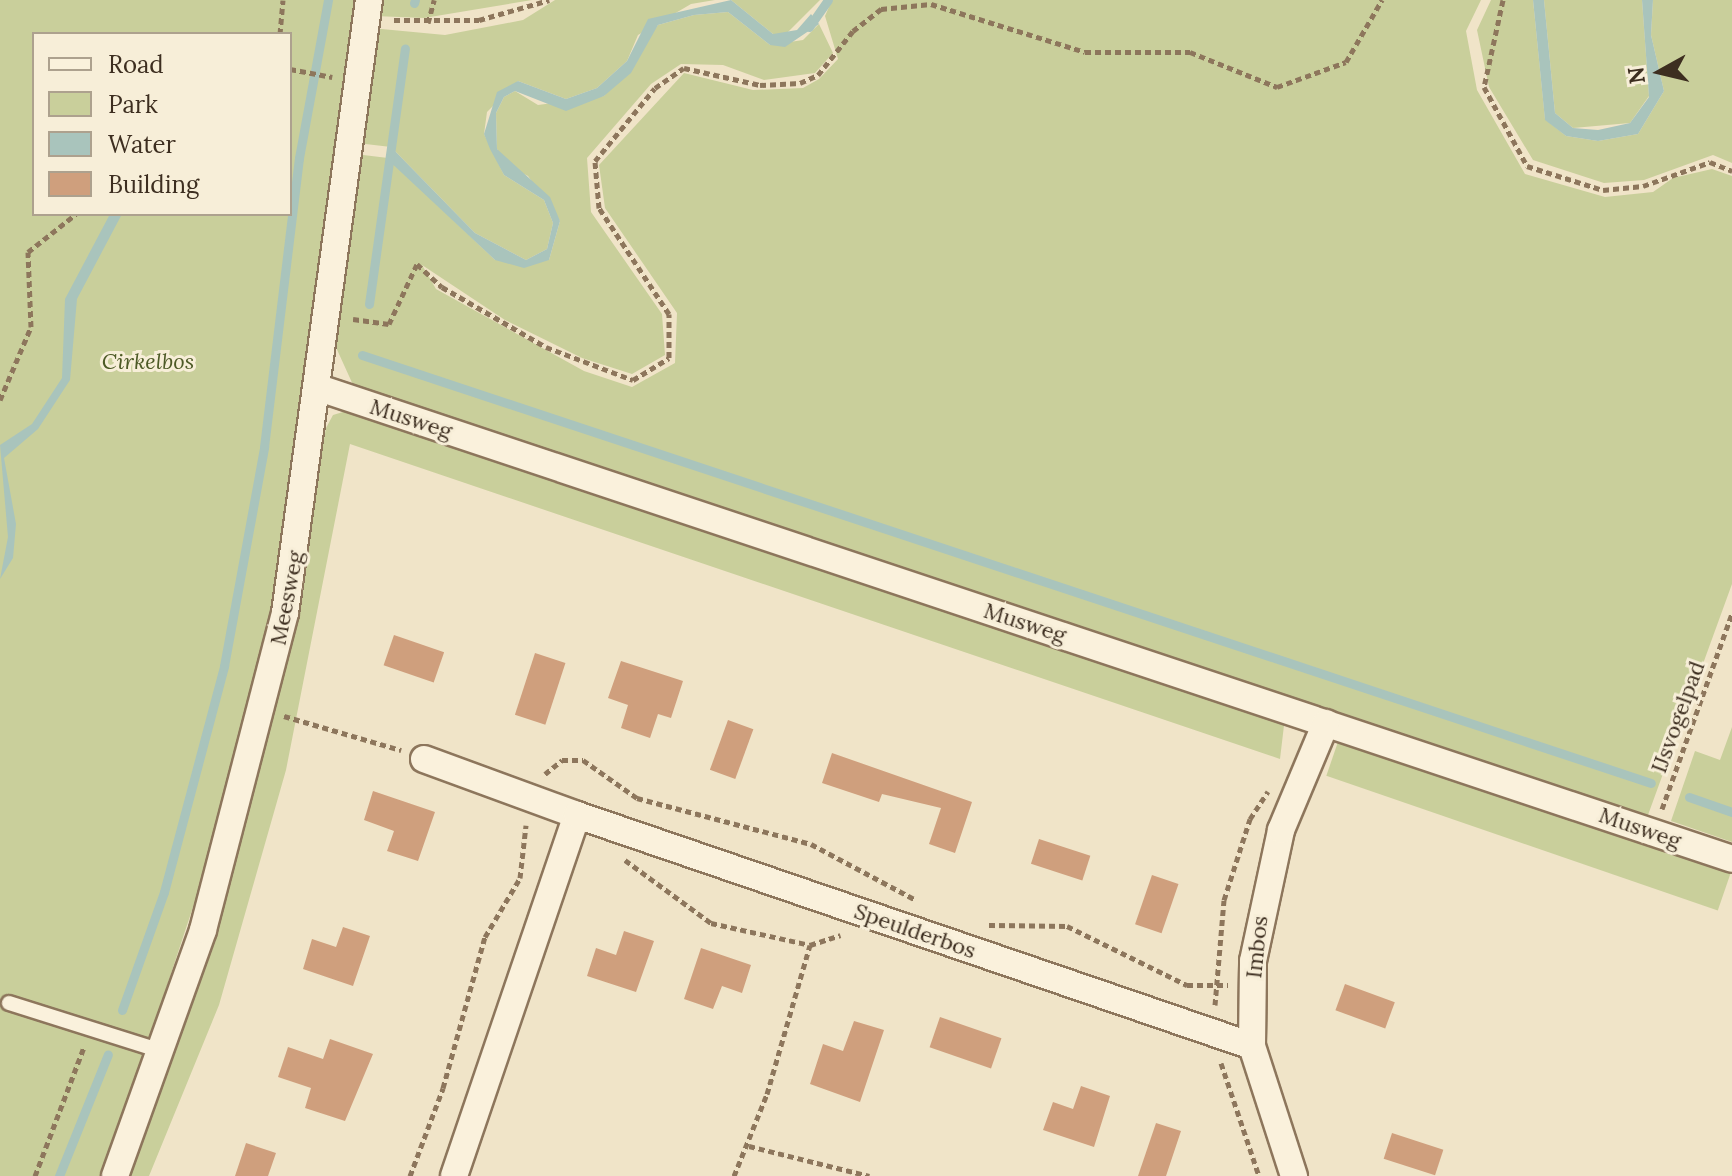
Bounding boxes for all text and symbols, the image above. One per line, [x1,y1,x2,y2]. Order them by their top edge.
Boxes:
legend [32,32,292,216]
north arrow [1620,32,1700,112]
text: Road [108,49,164,80]
text: N [1621,65,1651,86]
text: Park [108,89,158,120]
text: Water [108,129,176,160]
text: Building [108,169,199,200]
park label: Cirkelbos [102,349,194,375]
street label: Musweg [367,393,455,445]
street label: Meesweg [265,549,309,647]
street label: Musweg [981,597,1069,649]
street label: IJsvogelpad [1646,658,1710,776]
street label: Musweg [1596,802,1684,854]
street label: Speulderbos [851,898,979,964]
street label: Imbos [1241,914,1273,980]

